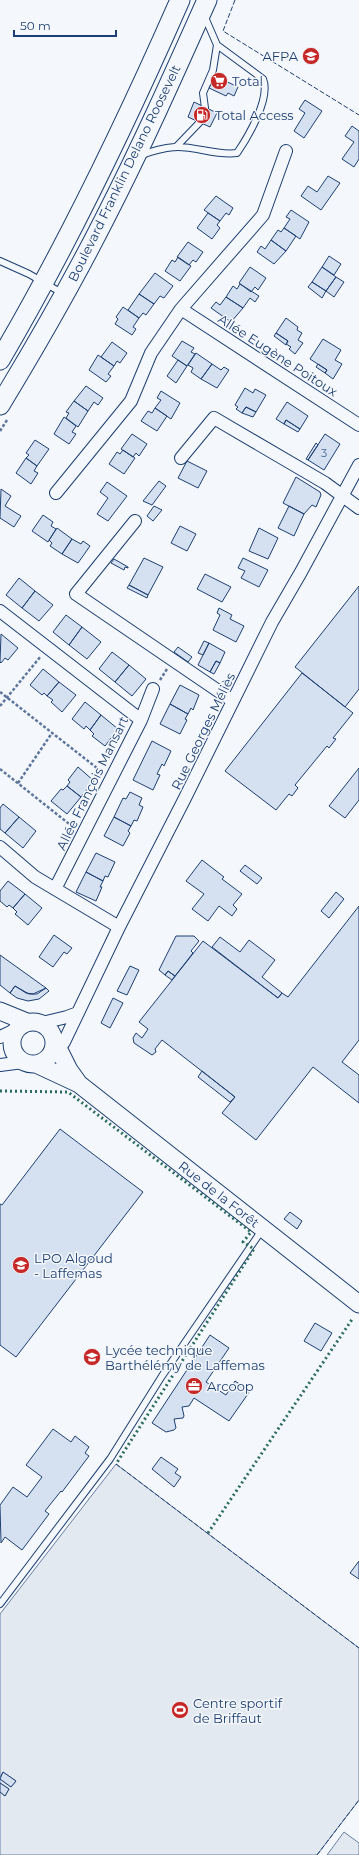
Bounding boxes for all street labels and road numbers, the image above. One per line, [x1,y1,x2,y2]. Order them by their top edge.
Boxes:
street label: Boulevard Franklin Delano Roosevelt [64,62,184,284]
street label: Allée Eugène Poitoux [215,310,341,400]
street label: Rue Georges Méliès [168,670,238,792]
street label: Allée François Mansart [53,714,131,852]
street label: Rue de la Forêt [175,1157,263,1231]

